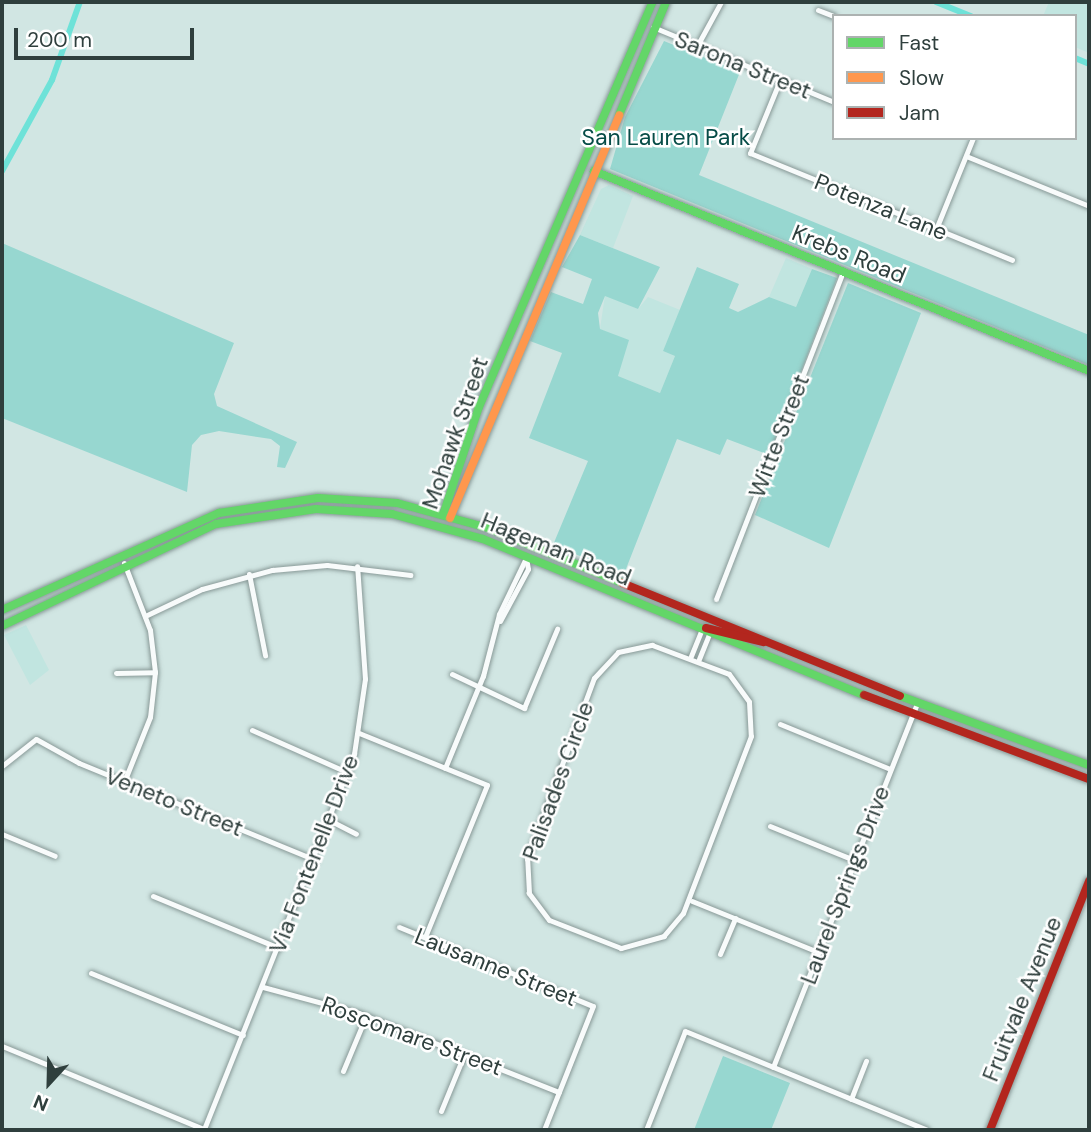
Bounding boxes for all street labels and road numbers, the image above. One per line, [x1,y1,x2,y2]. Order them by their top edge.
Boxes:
street label: Sarona Street [671,25,815,105]
street label: Potenza Lane [811,168,951,246]
street label: Krebs Road [788,219,910,289]
street label: Mohawk Street [416,353,494,513]
street label: Witte Street [743,370,815,502]
street label: Hageman Road [477,506,635,592]
street label: Palisades Circle [517,698,599,864]
street label: Via Fontenelle Drive [263,751,365,957]
street label: Veneto Street [101,762,247,842]
street label: Laurel Springs Drive [794,782,896,988]
street label: Fruitvale Avenue [976,913,1068,1085]
street label: Lausanne Street [411,922,581,1012]
street label: Roscomare Street [318,990,506,1082]

